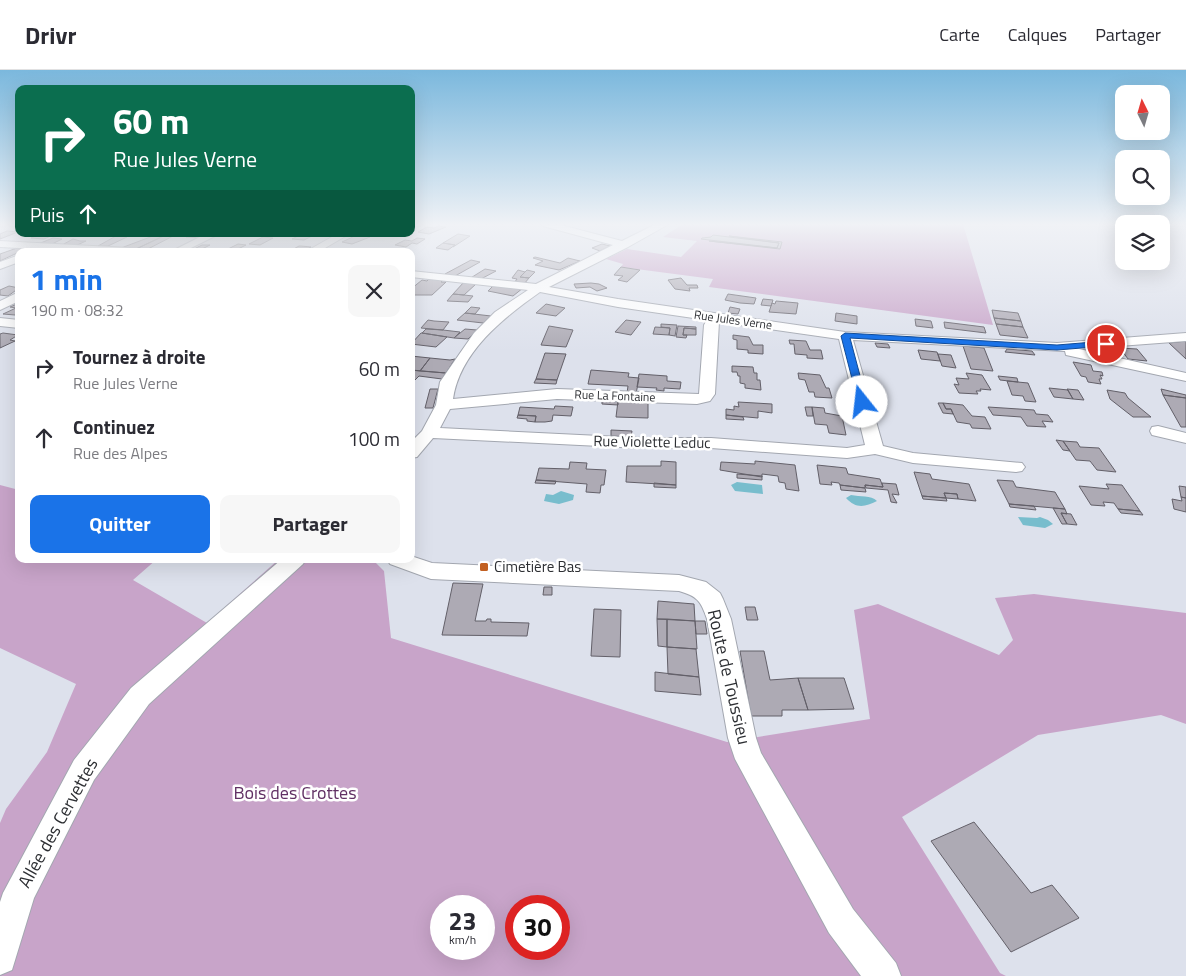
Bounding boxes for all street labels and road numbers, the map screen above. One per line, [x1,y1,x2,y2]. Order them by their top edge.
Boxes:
street label: Rue Jules Verne [693,305,773,334]
street label: Rue La Fontaine [574,385,656,406]
street label: Rue Violette Leduc [593,429,711,454]
street label: Route de Toussieu [701,607,758,747]
street label: Allée des Cervettes [11,753,104,893]

